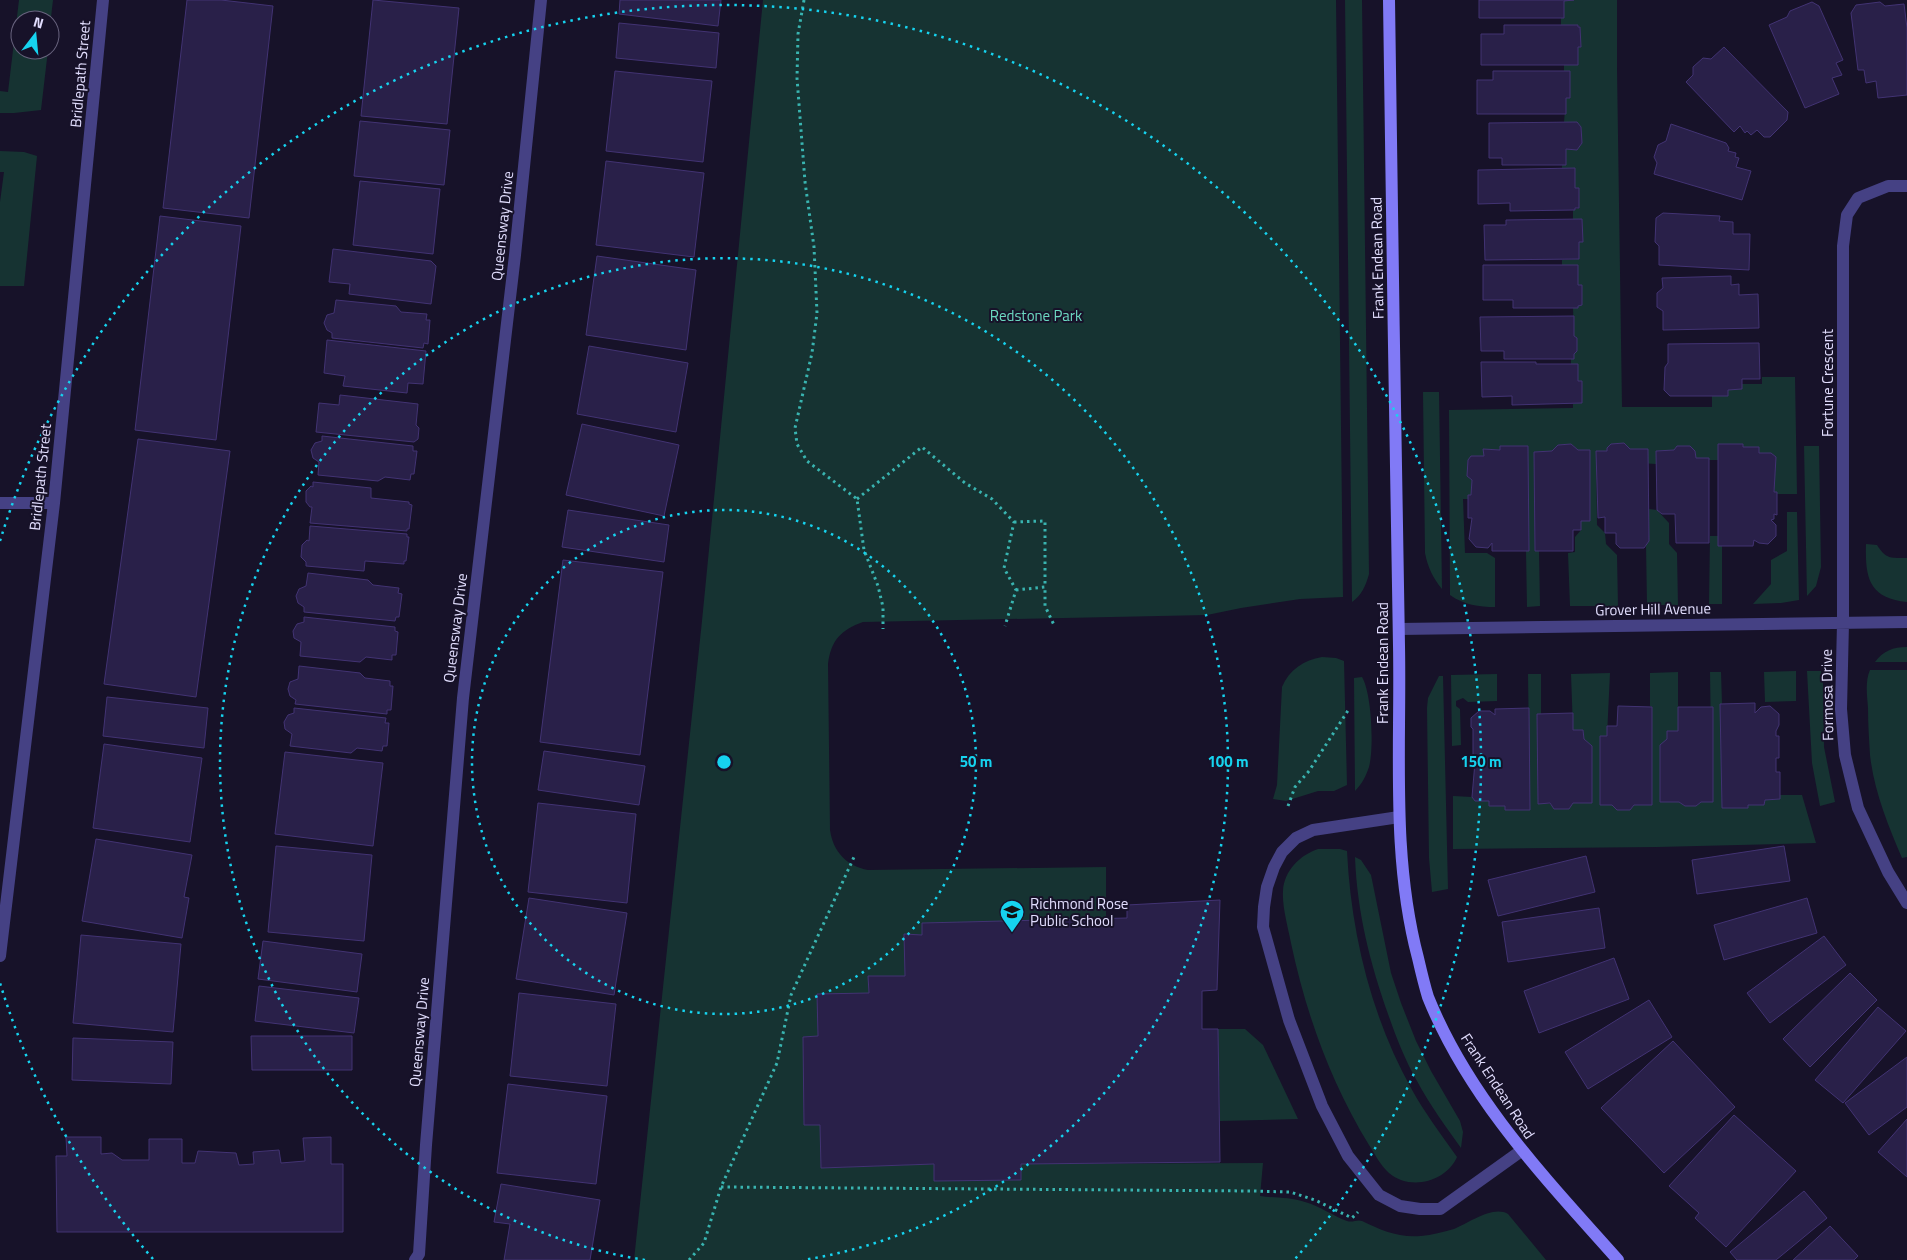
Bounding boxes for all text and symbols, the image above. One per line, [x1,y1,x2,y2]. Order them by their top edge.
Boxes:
north arrow [10,10,60,60]
text: N [31,11,46,33]
street label: Bridlepath Street [64,19,96,129]
street label: Queensway Drive [485,170,519,282]
street label: Frank Endean Road [1364,197,1390,319]
park label: Redstone Park [990,304,1082,327]
street label: Fortune Crescent [1816,328,1839,437]
street label: Bridlepath Street [23,422,57,532]
street label: Queensway Drive [437,572,473,684]
street label: Grover Hill Avenue [1595,596,1711,622]
street label: Frank Endean Road [1371,602,1394,724]
street label: Formosa Drive [1815,649,1839,741]
text: 50 m [960,750,992,773]
text: 100 m [1207,750,1249,773]
text: 150 m [1460,750,1502,773]
centre of rings [715,753,733,771]
place label: Richmond Rose Public School [1030,892,1128,932]
school or university icon: Richmond Rose Public School [999,899,1025,933]
street label: Queensway Drive [403,976,435,1088]
street label: Frank Endean Road [1455,1029,1541,1143]

